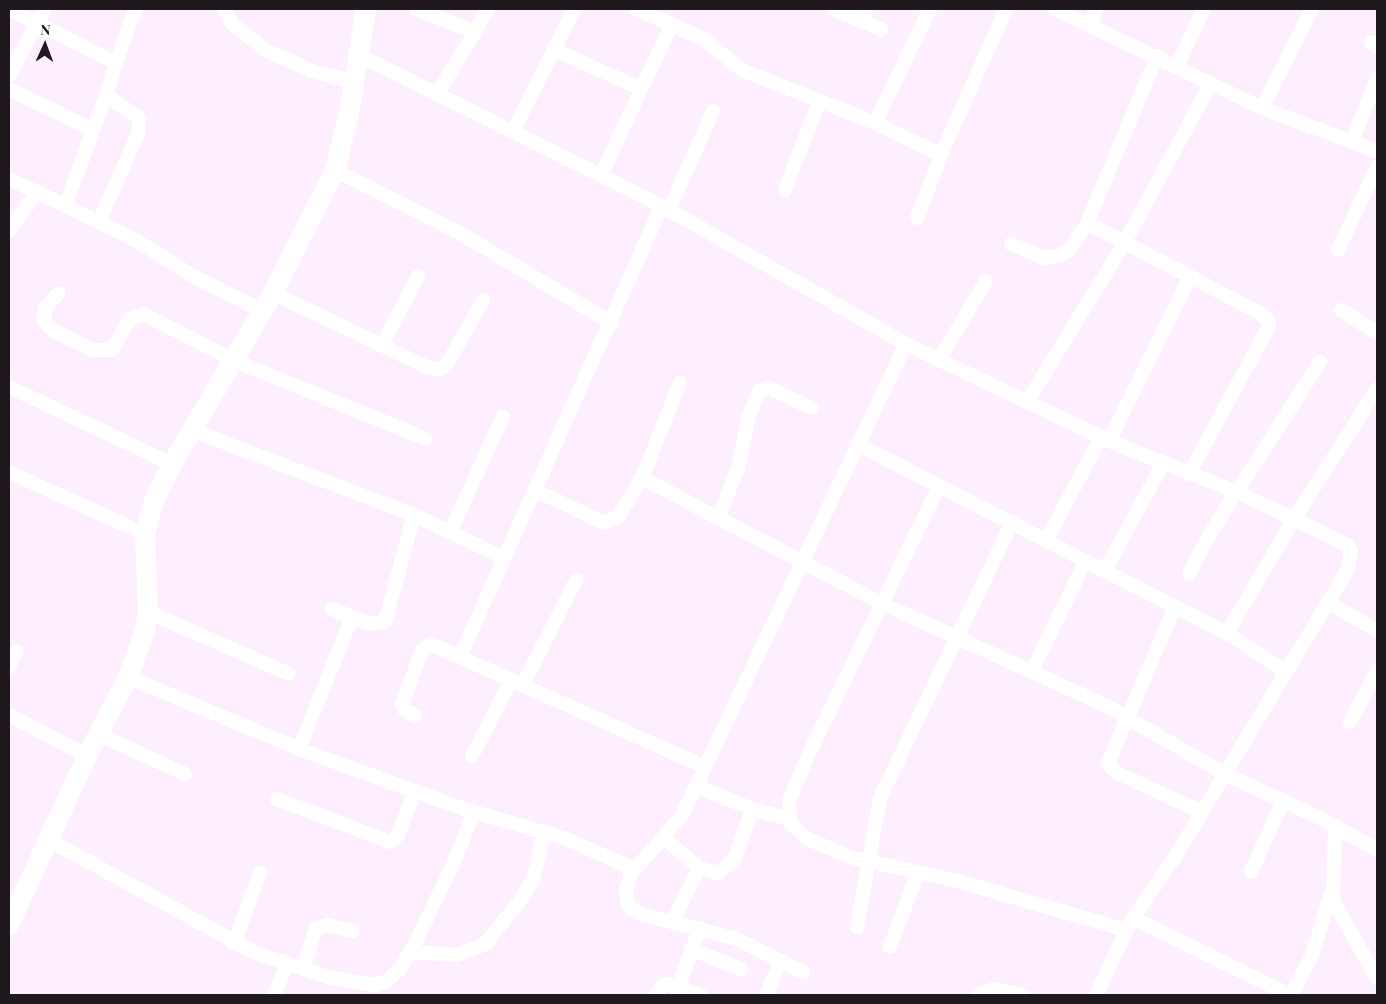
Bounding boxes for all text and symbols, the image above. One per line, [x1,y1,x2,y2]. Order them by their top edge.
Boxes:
north arrow [20,20,70,70]
text: N [40,20,51,39]

